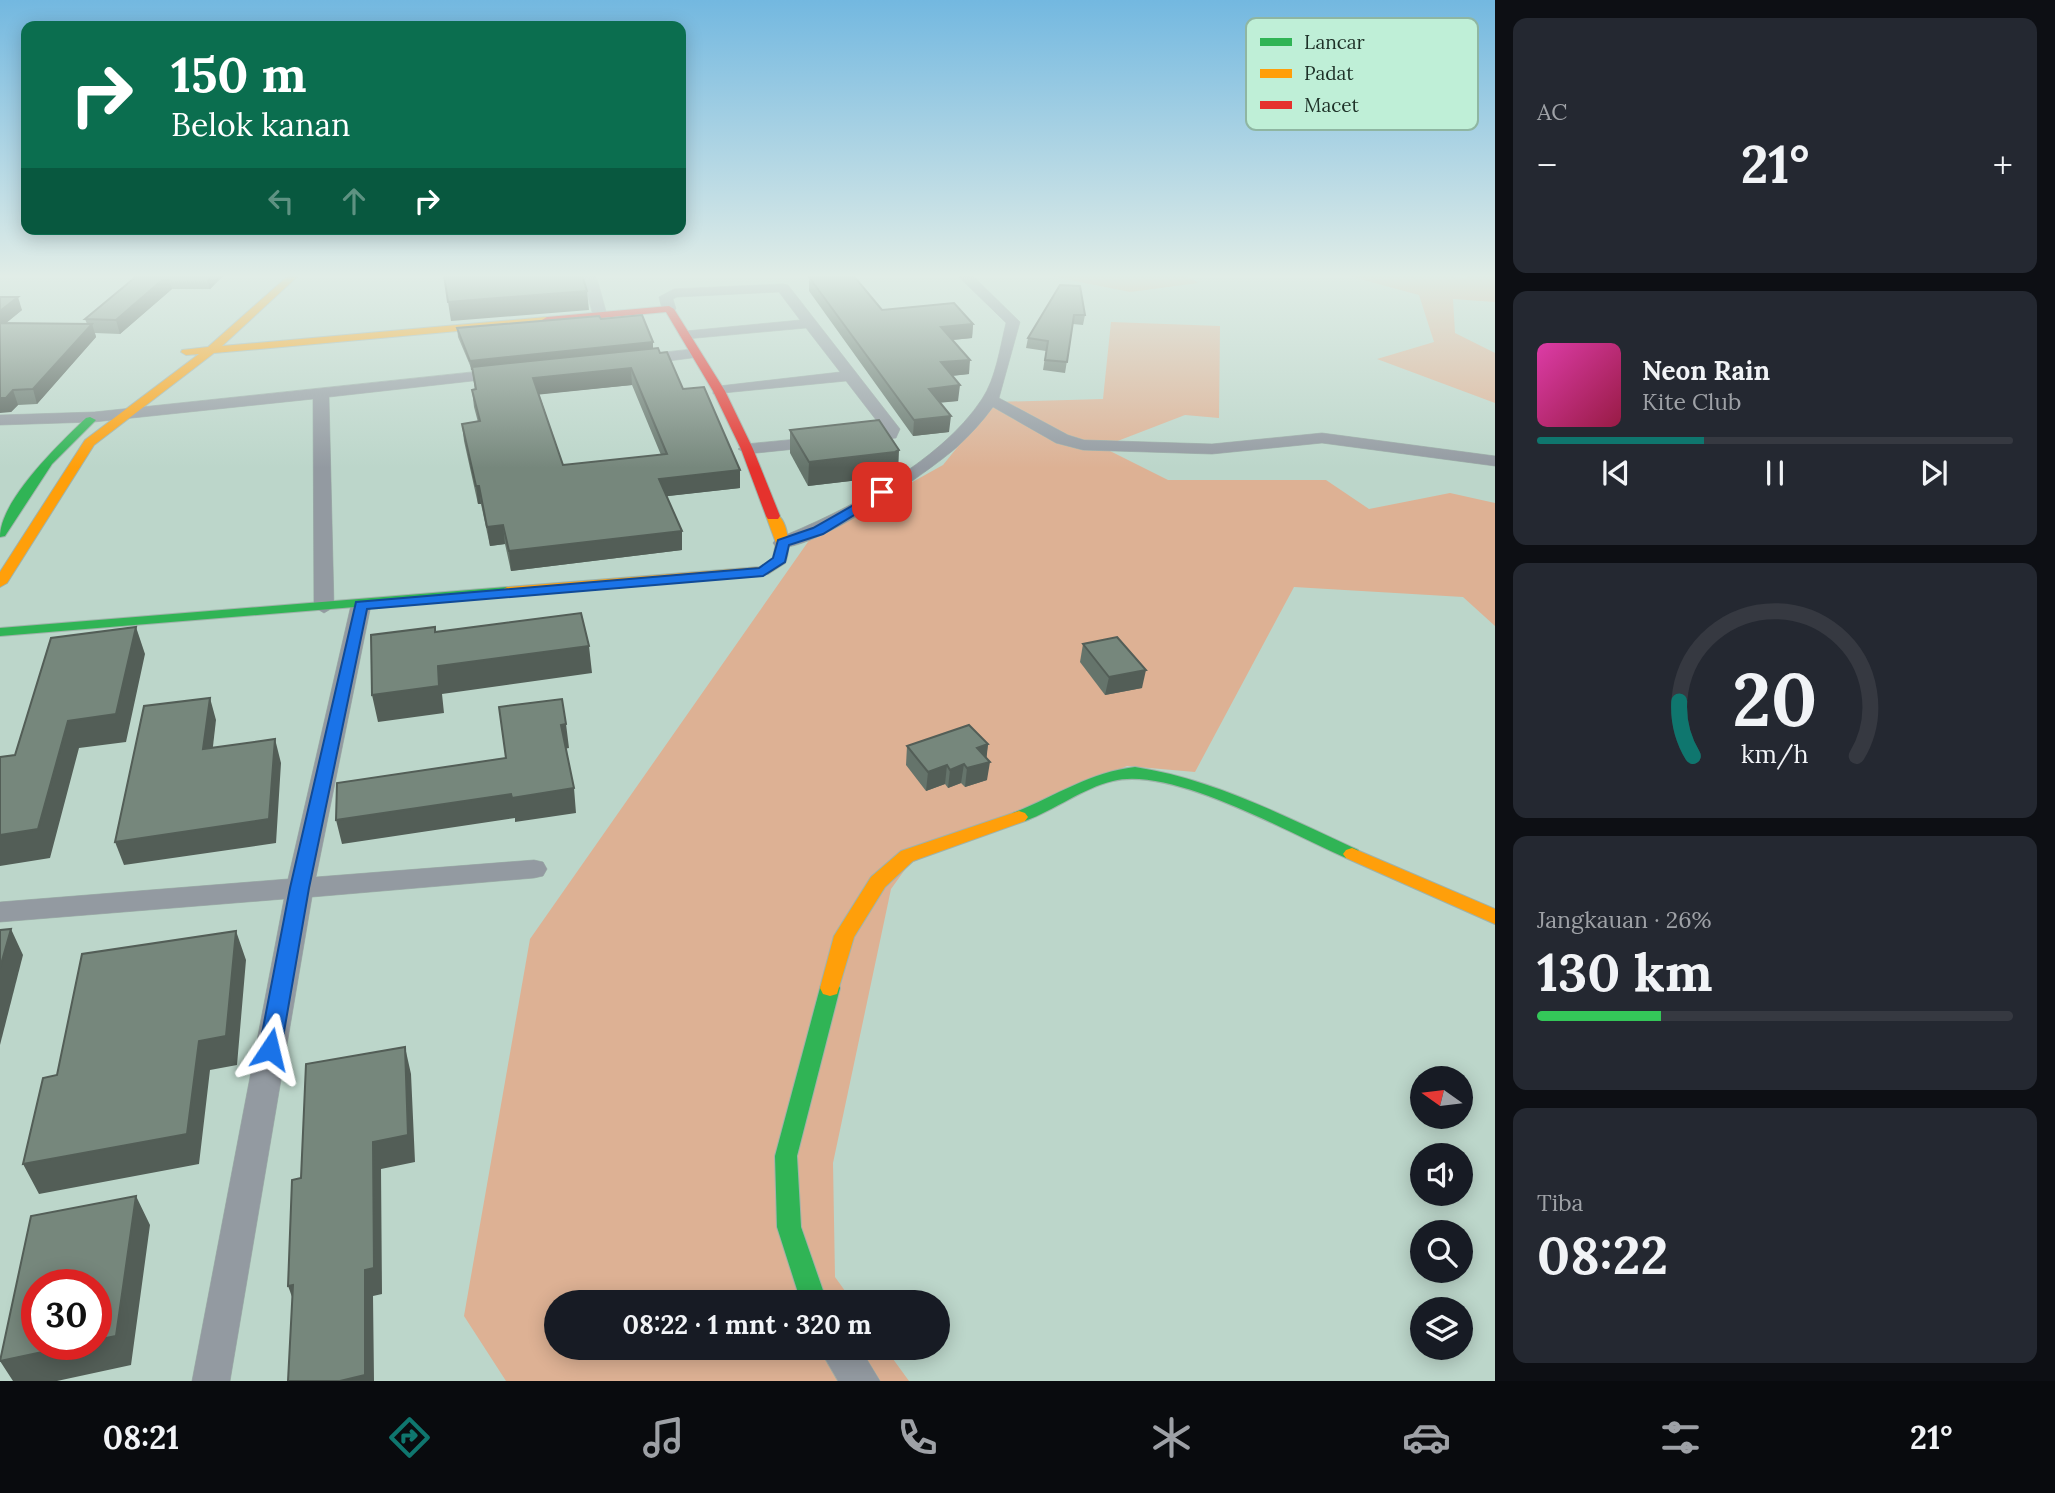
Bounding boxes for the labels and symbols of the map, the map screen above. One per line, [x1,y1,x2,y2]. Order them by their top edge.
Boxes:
legend [1246,18,1478,130]
text: Lancar [1304,30,1366,54]
text: Padat [1304,61,1354,85]
text: Macet [1304,93,1359,117]
pin [852,462,912,522]
position arrow [233,1012,307,1086]
north arrow [1410,1066,1474,1129]
speed limit sign: 30 [21,1269,112,1360]

